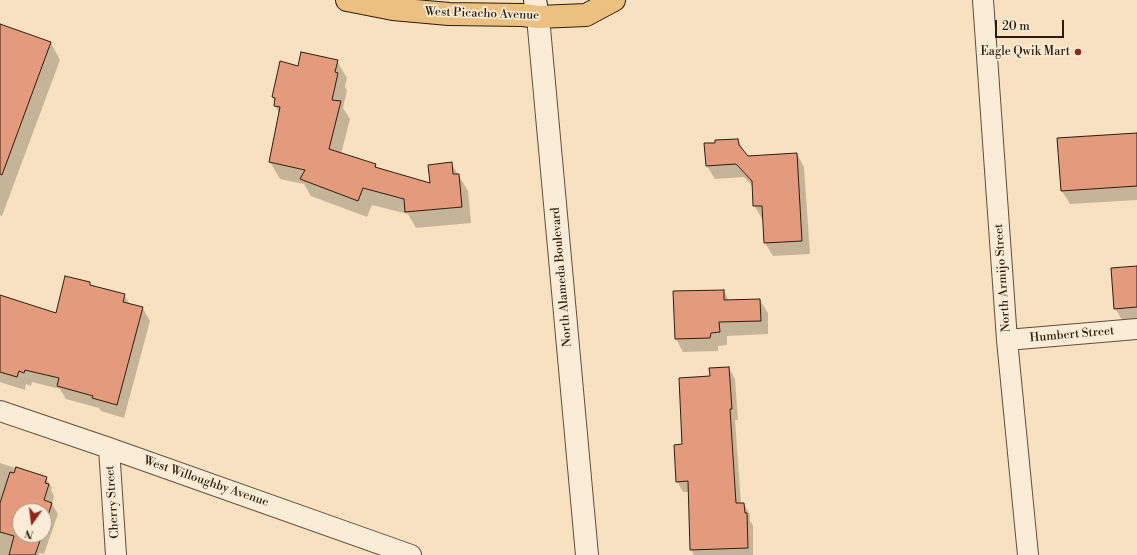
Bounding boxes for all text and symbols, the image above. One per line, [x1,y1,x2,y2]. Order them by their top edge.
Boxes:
street label: West Picacho Avenue [425,5,539,23]
scale bar [997,12,1066,38]
text: 20 m [1002,19,1030,34]
place label: Eagle Qwik Mart [981,45,1070,59]
marker: Eagle Qwik Mart [1073,47,1083,57]
street label: North Alameda Boulevard [549,206,575,348]
street label: North Armijo Street [992,223,1014,333]
street label: Humbert Street [1029,324,1115,346]
street label: West Willoughby Avenue [142,454,270,510]
street label: Cherry Street [103,465,123,539]
north arrow [12,503,52,543]
text: N [23,526,35,542]

